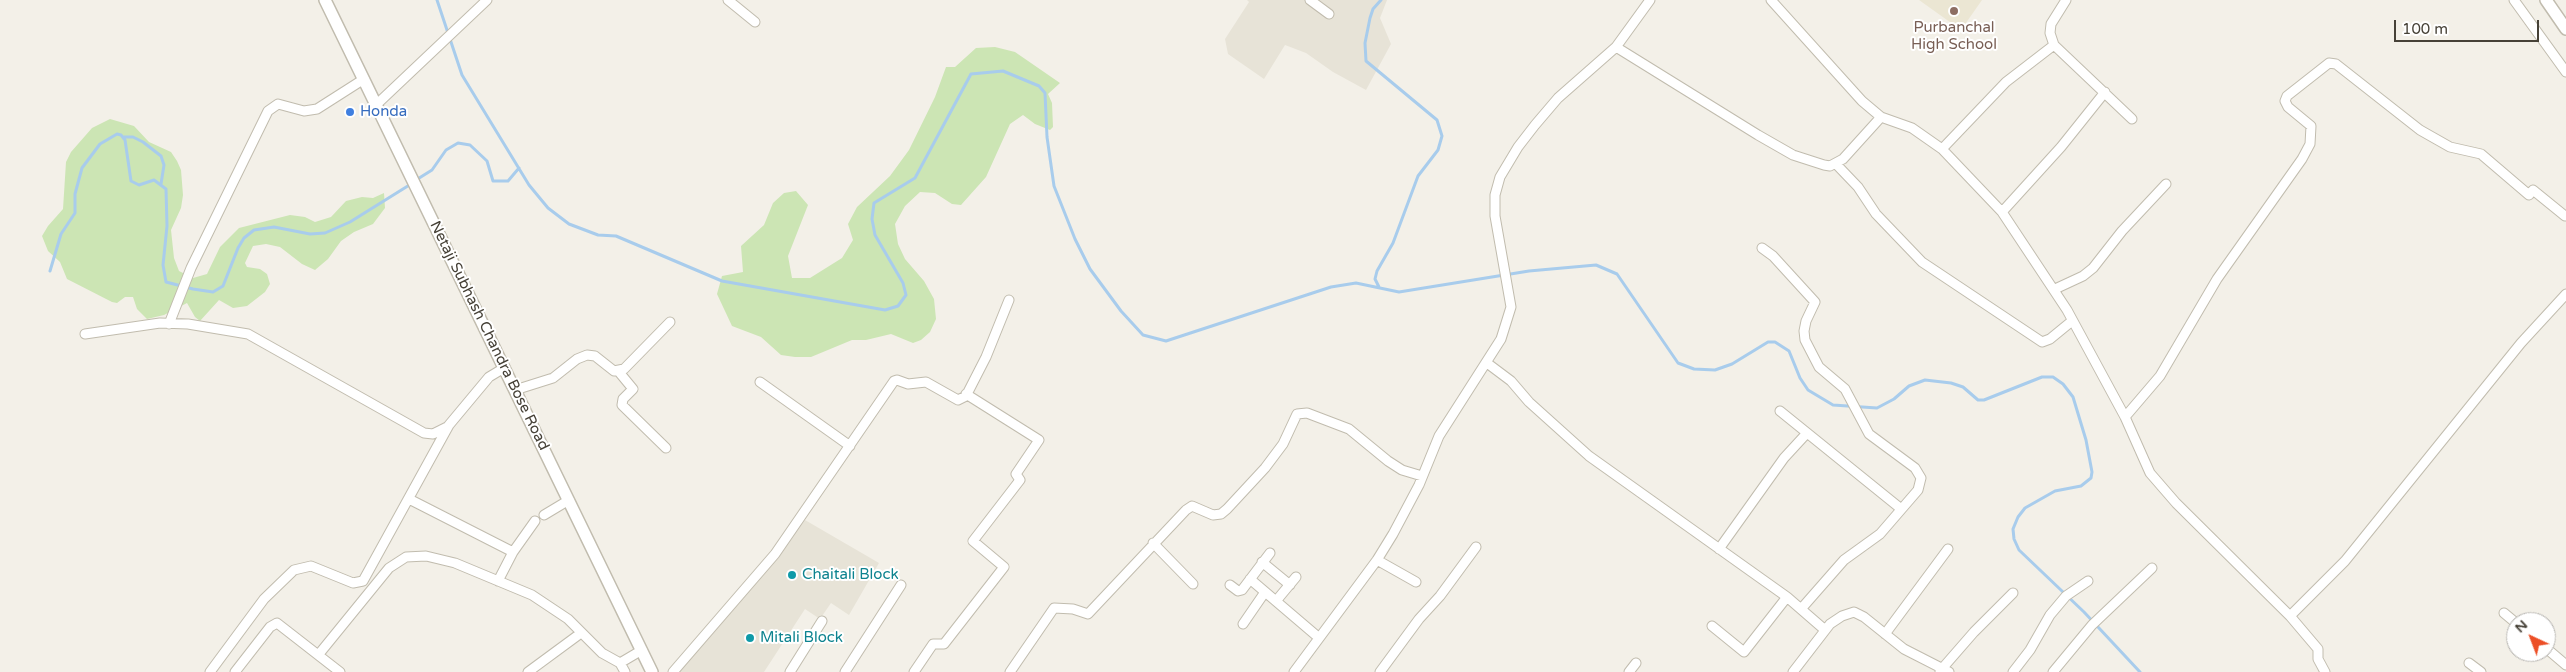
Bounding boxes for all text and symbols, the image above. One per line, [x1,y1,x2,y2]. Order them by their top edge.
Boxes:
marker: Purbanchal High School [1948,5,1960,17]
scale bar [2396,10,2541,42]
place label: Purbanchal High School [1911,19,1997,54]
text: 100 m [2402,20,2448,38]
place label: Honda [360,103,407,121]
marker: Honda [344,106,356,118]
street label: Netaji Subhash Chandra Bose Road [425,218,553,454]
place label: Chaitali Block [802,566,899,584]
marker: Chaitali Block [786,569,798,581]
north arrow [2506,612,2556,662]
text: N [2511,616,2531,636]
place label: Mitali Block [760,629,843,647]
marker: Mitali Block [744,632,756,644]

